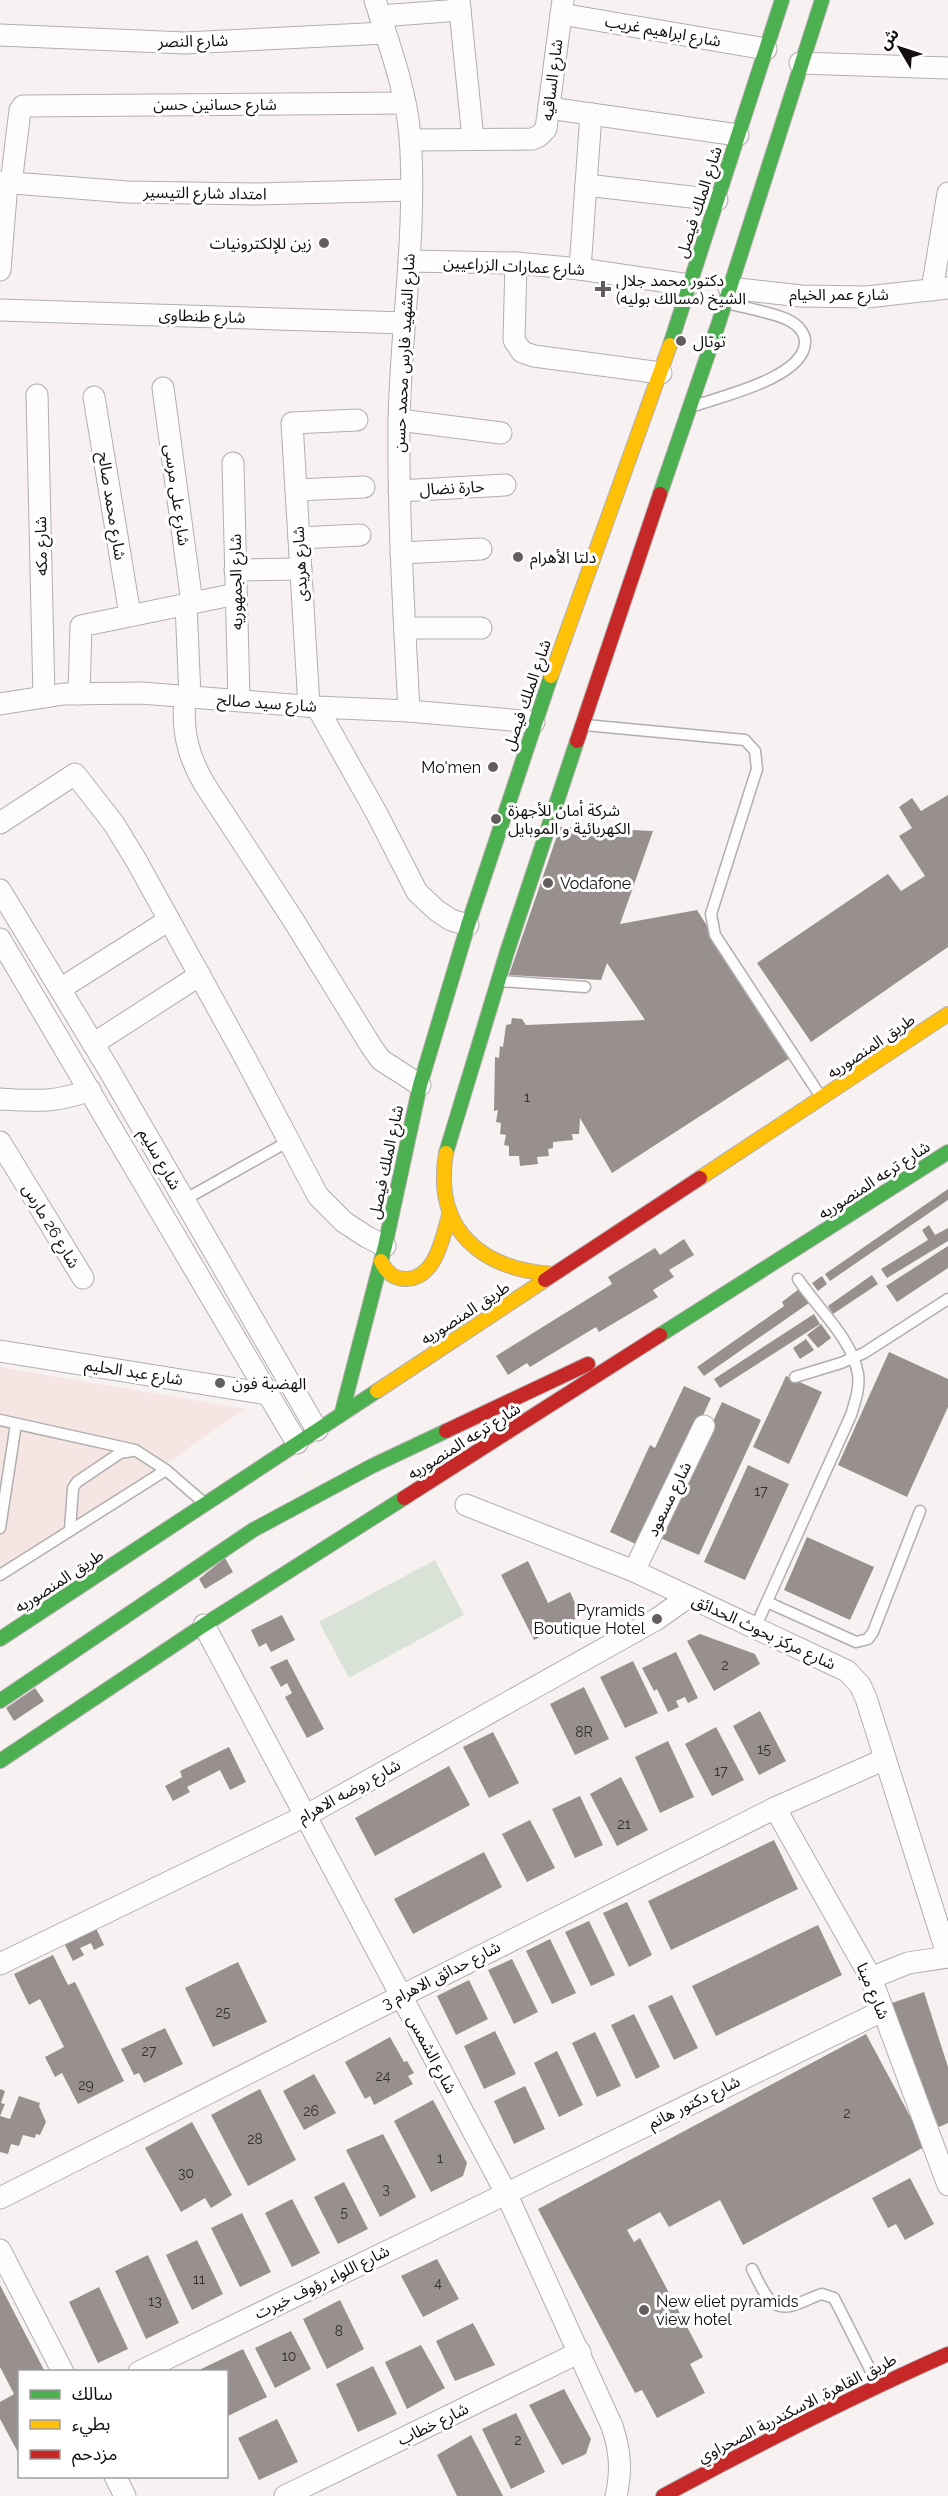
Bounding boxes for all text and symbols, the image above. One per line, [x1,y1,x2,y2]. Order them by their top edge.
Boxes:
street label: شارع ابراهيم غريب [603,11,723,54]
north arrow [870,18,930,78]
text: ش [874,24,903,53]
street label: شارع النصر [157,31,228,54]
street label: شارع الساقيه [538,38,569,122]
street label: شارع حسانين حسن [153,95,277,117]
street label: شارع الملك فيصل [672,144,729,261]
street label: امتداد شارع التيسير [142,182,267,207]
place label: زين للإلكترونيات [210,234,312,254]
marker: زين للإلكترونيات [317,236,331,250]
street label: شارع الشهيد فارس محمد حسن [389,253,422,453]
street label: شارع عمارات الزراعيين [443,253,585,282]
place label: دكتور محمد جلال الشيخ (مسالك بوليه) [616,271,746,311]
marker: دكتور محمد جلال الشيخ (مسالك بوليه) [594,280,612,298]
street label: شارع عمر الخيام [789,285,889,307]
street label: شارع طنطاوى [158,305,246,330]
place label: توتال [693,332,726,352]
marker: توتال [674,334,688,348]
street label: شارع على مرسى [157,443,194,548]
street label: شارع محمد صالح [91,451,130,562]
street label: حارة نضال [419,477,485,500]
street label: شارع مكه [31,516,54,576]
street label: شارع هريدى [289,526,314,602]
street label: شارع الجمهوريه [226,534,249,630]
place label: دلتا الأهرام [530,548,596,570]
marker: دلتا الأهرام [511,550,525,564]
street label: شارع الملك فيصل [499,637,558,754]
street label: شارع سيد صالح [216,690,318,719]
place label: Mo'men [421,758,481,777]
marker: Mo'men [486,760,500,774]
place label: شركة أمان للأجهزة الكهربائية و الموبايل [508,800,631,838]
marker: شركة أمان للأجهزة الكهربائية و الموبايل [489,812,503,826]
place label: Vodafone [560,874,631,893]
marker: Vodafone [541,876,555,890]
street label: طريق المنصوريه [823,1010,919,1083]
house number: 1 [524,1089,530,1105]
street label: شارع الملك فيصل [365,1103,410,1221]
street label: شارع سليم [132,1125,185,1195]
street label: شارع ترعه المنصوريه [815,1137,935,1226]
street label: شارع 26 مارس [16,1180,84,1273]
street label: طريق المنصوريه [417,1277,514,1350]
street label: شارع عبد الحليم [83,1355,185,1392]
place label: الهضبة فون [232,1374,306,1393]
marker: الهضبة فون [213,1376,227,1390]
street label: شارع ترعه المنصوريه [404,1399,525,1486]
street label: شارع مسعود [643,1459,698,1541]
house number: 17 [754,1483,768,1499]
street label: طريق المنصوريه [11,1545,108,1618]
street label: شارع مركز بحوث الحدائق [688,1590,839,1676]
place label: Pyramids Boutique Hotel [534,1601,646,1638]
marker: Pyramids Boutique Hotel [650,1612,664,1626]
house number: 2 [721,1657,729,1673]
house number: 8R [575,1724,593,1740]
house number: 15 [757,1741,771,1757]
street label: شارع روضه الاهرام [294,1755,405,1830]
house number: 17 [714,1763,728,1779]
house number: 21 [617,1816,631,1832]
street label: شارع حدائق الاهرام 3 [378,1937,505,2016]
street label: شارع مينا [850,1960,893,2023]
house number: 25 [216,2004,231,2020]
street label: شارع الشمس [401,2011,461,2098]
house number: 27 [142,2043,157,2059]
house number: 24 [376,2068,391,2084]
street label: شارع دكتور هانم [645,2072,744,2135]
house number: 29 [78,2077,94,2093]
house number: 26 [303,2103,319,2119]
house number: 2 [843,2105,851,2121]
house number: 28 [247,2131,263,2147]
house number: 1 [437,2150,443,2166]
house number: 30 [178,2165,194,2181]
house number: 3 [382,2181,390,2197]
house number: 5 [340,2204,348,2220]
street label: شارع اللواء رؤوف خيرت [251,2241,394,2326]
house number: 11 [193,2271,205,2287]
house number: 4 [434,2275,442,2291]
place label: New eliet pyramids view hotel [656,2292,799,2329]
house number: 13 [148,2293,162,2309]
marker: New eliet pyramids view hotel [637,2303,651,2317]
house number: 8 [335,2323,343,2339]
house number: 10 [282,2348,296,2364]
street label: طريق القاهرة, الاسكندرية الصحراوي [695,2349,901,2469]
legend [18,2370,228,2478]
text: سالك [72,2383,113,2404]
street label: شارع خطاب [394,2399,473,2452]
text: بطيء [72,2413,110,2437]
house number: 2 [514,2432,522,2448]
text: مزدحم [72,2443,117,2467]

